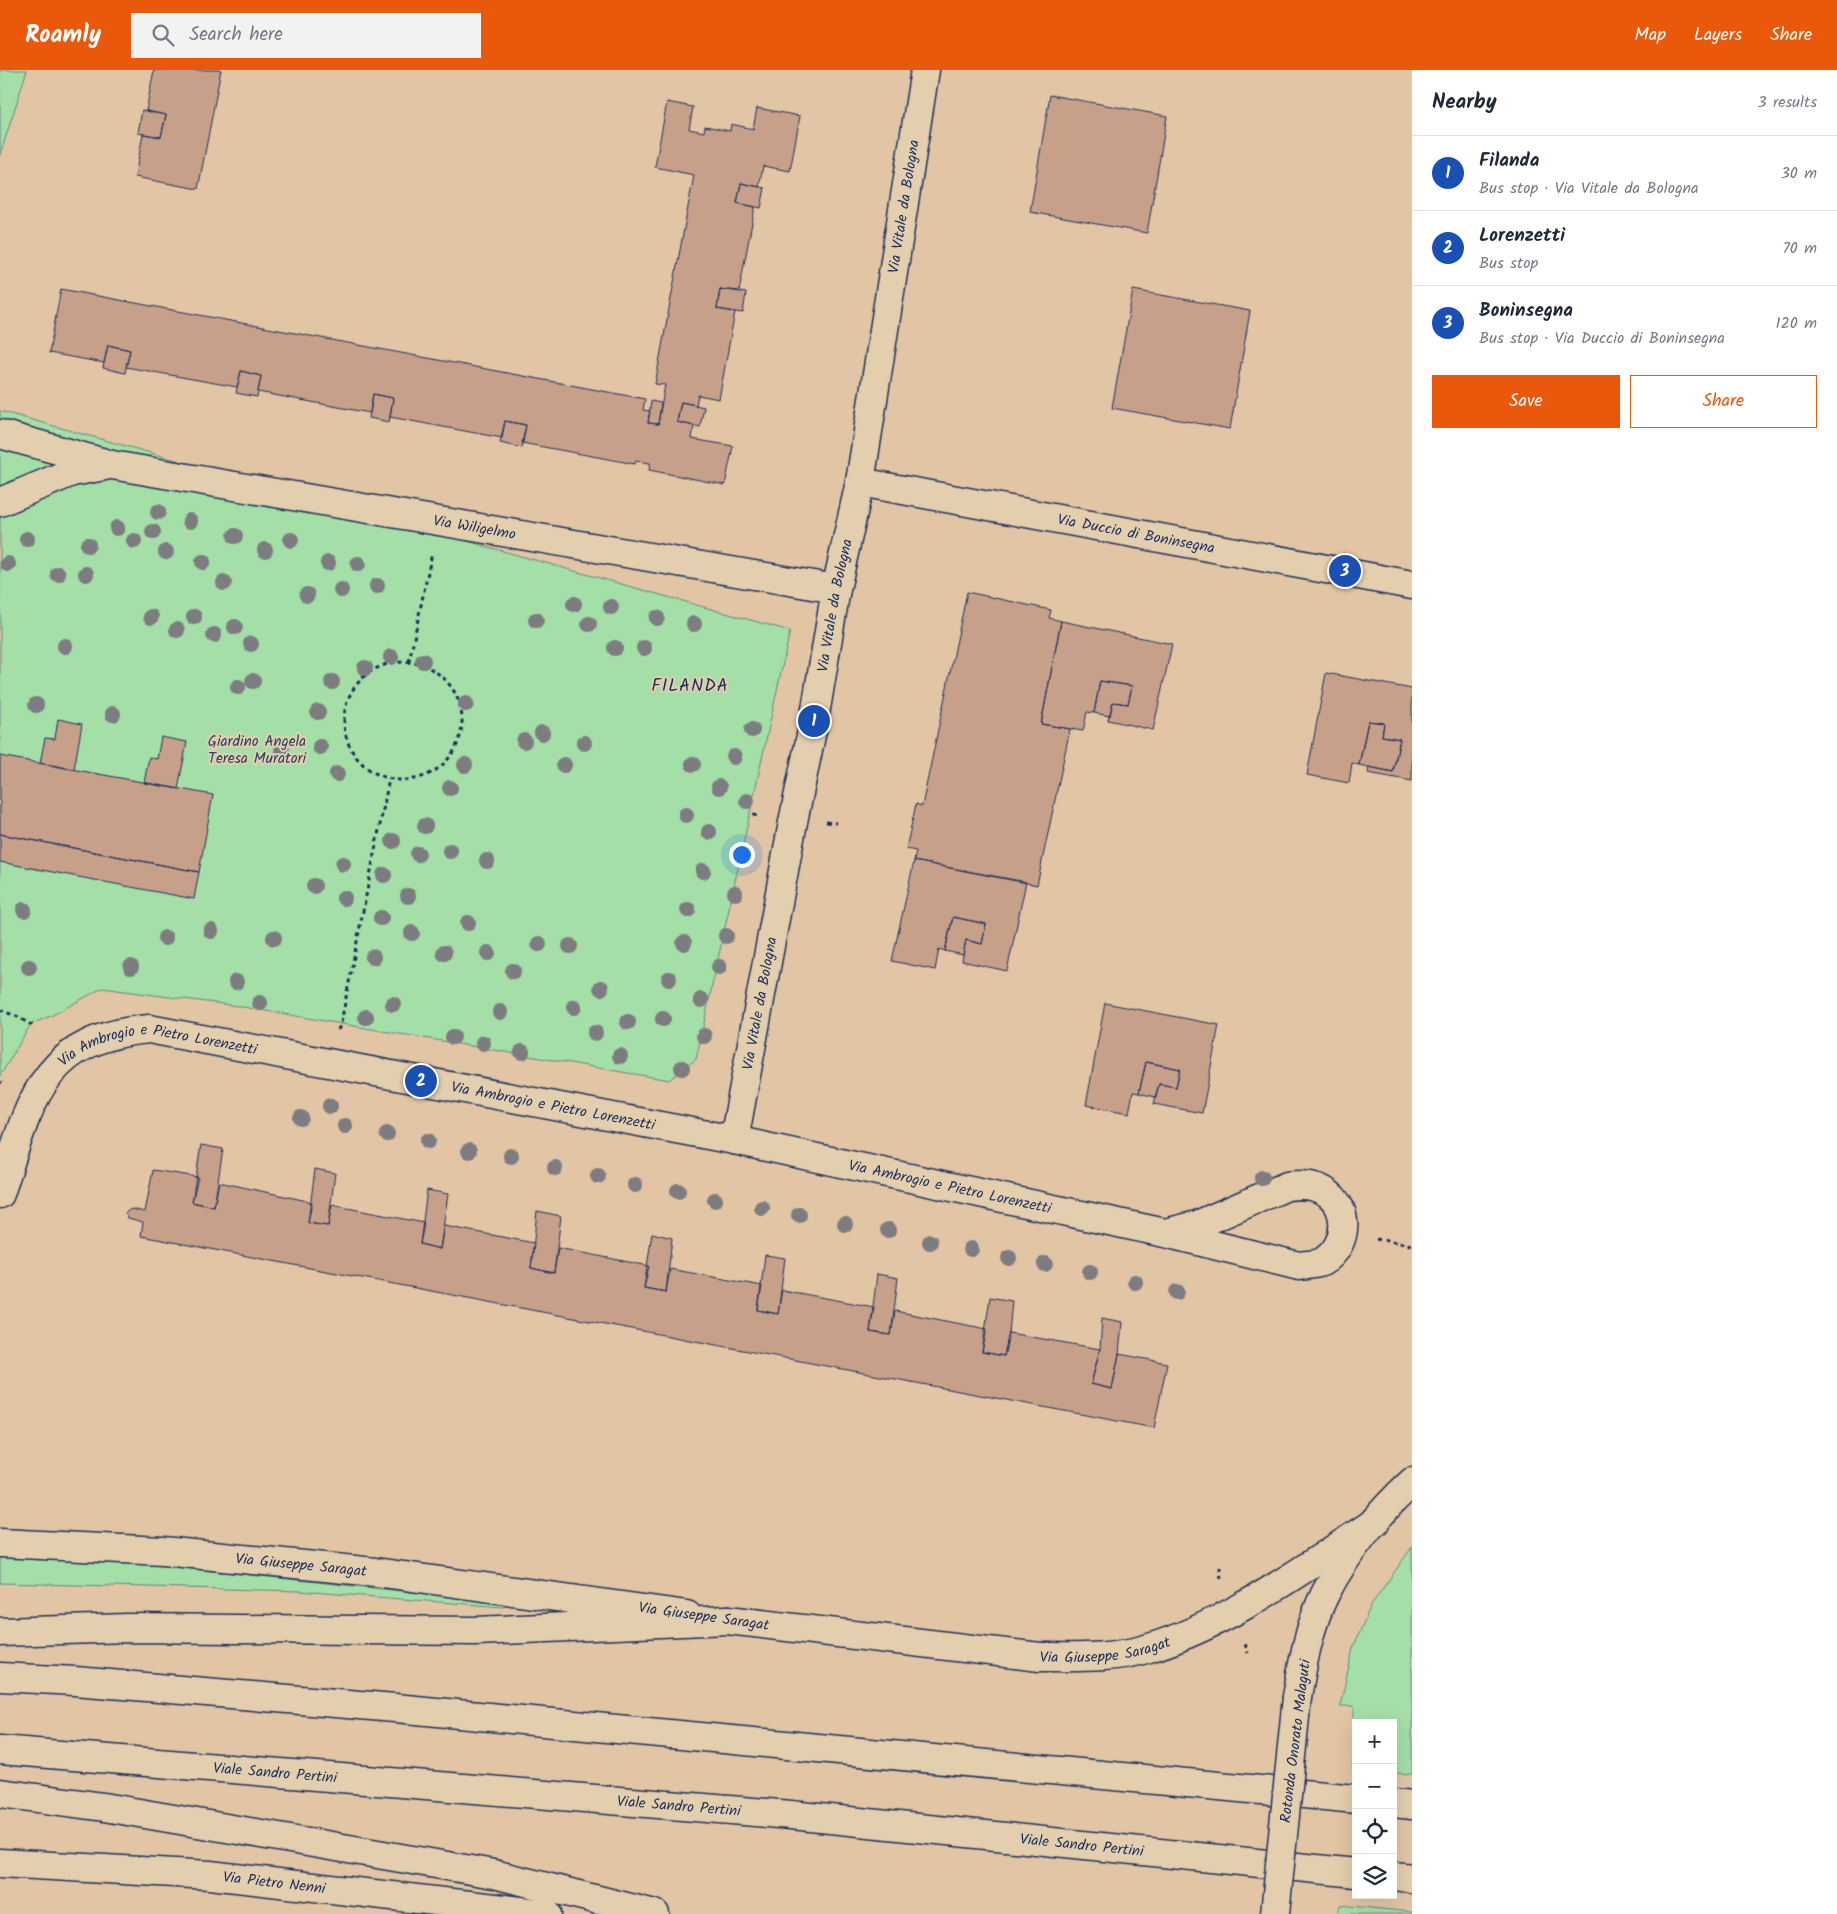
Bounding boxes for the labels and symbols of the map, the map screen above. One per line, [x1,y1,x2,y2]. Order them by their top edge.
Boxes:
street label: Via Vitale da Bologna [882,138,927,275]
street label: Via Duccio di Boninsegna [1055,508,1217,561]
street label: Via Wiligelmo [431,509,518,547]
street label: Via Vitale da Bologna [811,537,860,674]
pin: 3 [1329,552,1361,590]
district label: FILANDA [651,672,729,701]
pin: 1 [798,702,830,740]
park label: Giardino Angela Teresa Muratori [208,730,307,771]
your location [729,842,755,868]
street label: Via Vitale da Bologna [736,935,784,1072]
street label: Via Ambrogio e Pietro Lorenzetti [53,1018,260,1073]
pin: 2 [405,1062,437,1100]
street label: Via Ambrogio e Pietro Lorenzetti [449,1076,658,1138]
street label: Via Ambrogio e Pietro Lorenzetti [846,1154,1055,1221]
street label: Via Giuseppe Saragat [234,1547,368,1584]
street label: Via Giuseppe Saragat [637,1596,771,1638]
street label: Via Giuseppe Saragat [1040,1631,1174,1670]
street label: Rotonda Onorato Malaguti [1274,1657,1318,1824]
street label: Viale Sandro Pertini [212,1757,339,1791]
street label: Viale Sandro Pertini [616,1790,743,1824]
street label: Viale Sandro Pertini [1019,1828,1146,1864]
street label: Via Pietro Nenni [221,1866,328,1901]

